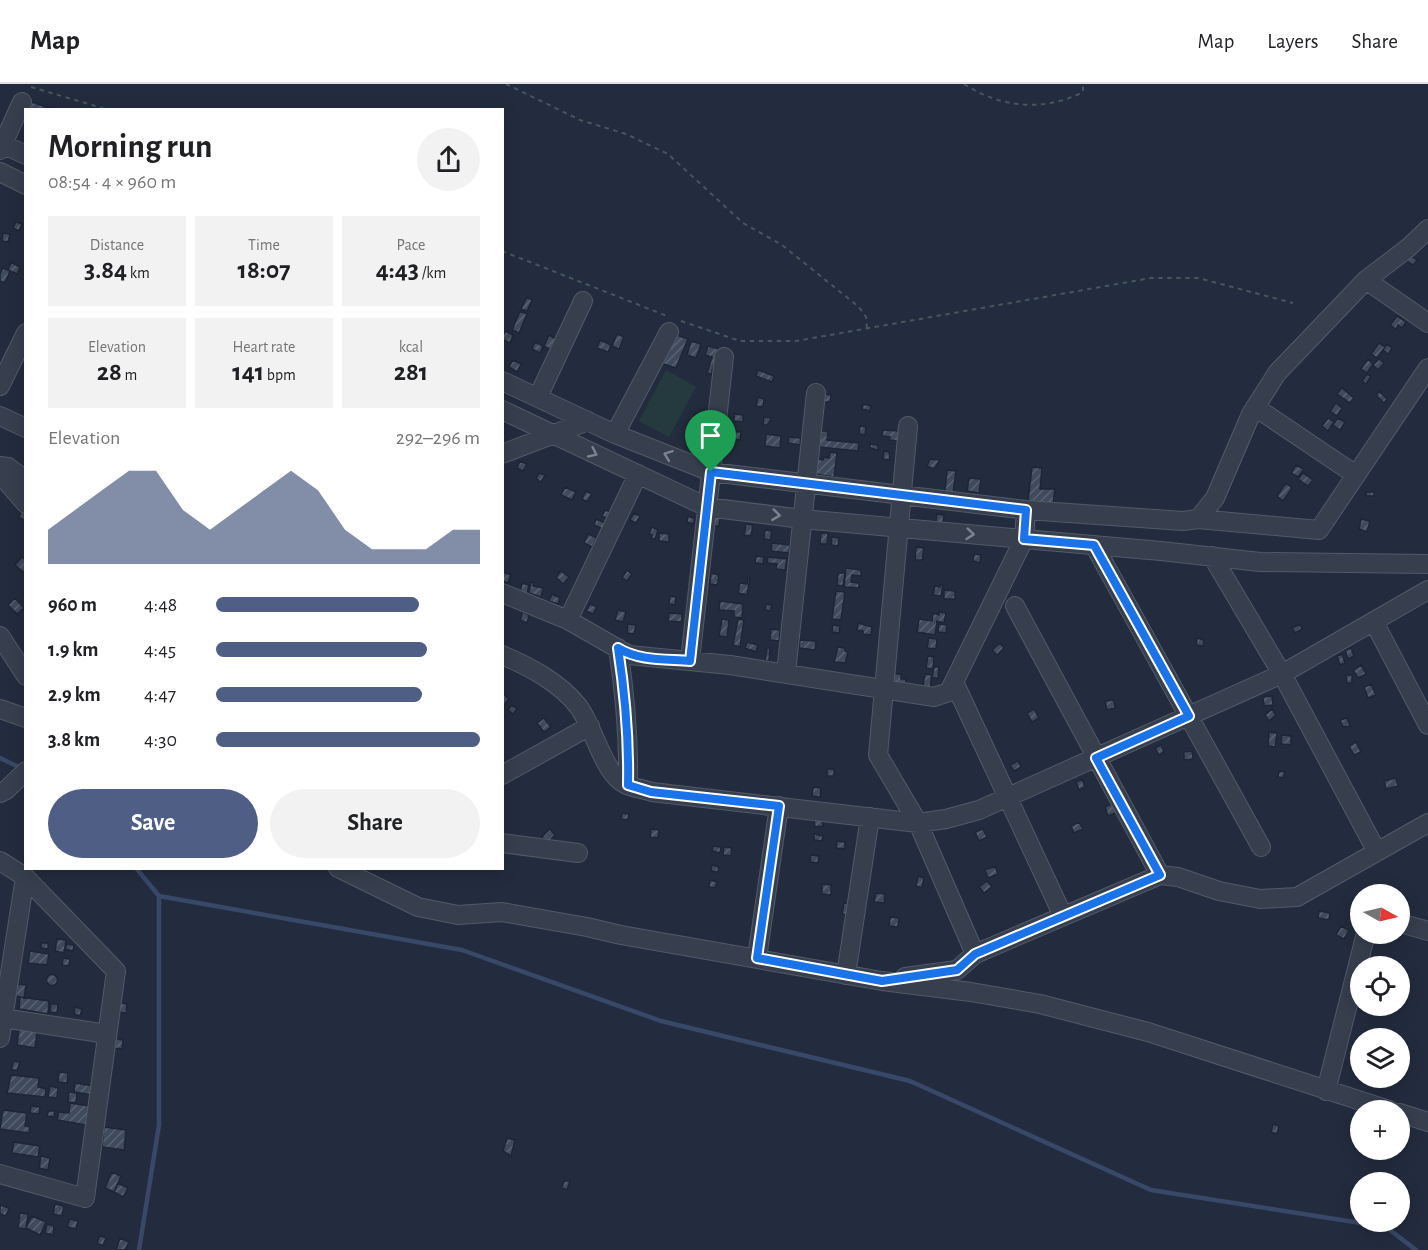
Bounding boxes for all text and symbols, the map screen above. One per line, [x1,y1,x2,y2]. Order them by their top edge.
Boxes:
text: Map [30,27,80,55]
text: Map [1198,31,1234,52]
text: Layers [1267,31,1318,52]
text: Share [1351,31,1398,52]
button: share [417,128,480,191]
text: Morning run [48,131,212,164]
text: 08:54 · 4 × 960 m [48,172,176,192]
text: Distance [90,237,144,253]
text: Time [248,237,280,253]
text: Pace [397,237,425,253]
text: 3.84 [84,257,127,283]
text: 18:07 [238,257,290,283]
text: 4:43 [376,257,419,283]
text: km [127,265,150,281]
text: /km [419,265,446,281]
text: Elevation [88,339,146,355]
text: Heart rate [233,339,295,355]
text: kcal [399,339,423,355]
text: 28 [97,359,122,385]
text: 141 [232,359,264,385]
text: 281 [394,359,428,385]
text: m [122,367,137,383]
text: bpm [264,367,296,383]
pin [685,410,736,472]
icon: arrive [694,419,727,452]
text: Elevation [48,428,120,448]
text: 292–296 m [396,428,480,448]
one-way arrow [587,446,598,458]
one-way arrow [663,450,674,462]
one-way arrow [771,509,780,521]
one-way arrow [965,527,974,540]
text: 960 m [48,595,97,615]
text: 4:48 [144,595,177,615]
text: 1.9 km [48,640,99,660]
text: 4:45 [144,640,176,660]
text: 2.9 km [48,685,101,705]
text: 4:47 [144,685,176,705]
text: 3.8 km [48,730,100,750]
text: 4:30 [144,730,177,750]
button: Save [48,789,258,858]
button: Share [270,789,480,858]
north arrow [1350,884,1410,944]
map controls [1350,884,1410,1232]
button: locate [1350,956,1410,1016]
button: layers [1350,1028,1410,1088]
button: + [1350,1100,1410,1160]
button: − [1350,1172,1410,1232]

